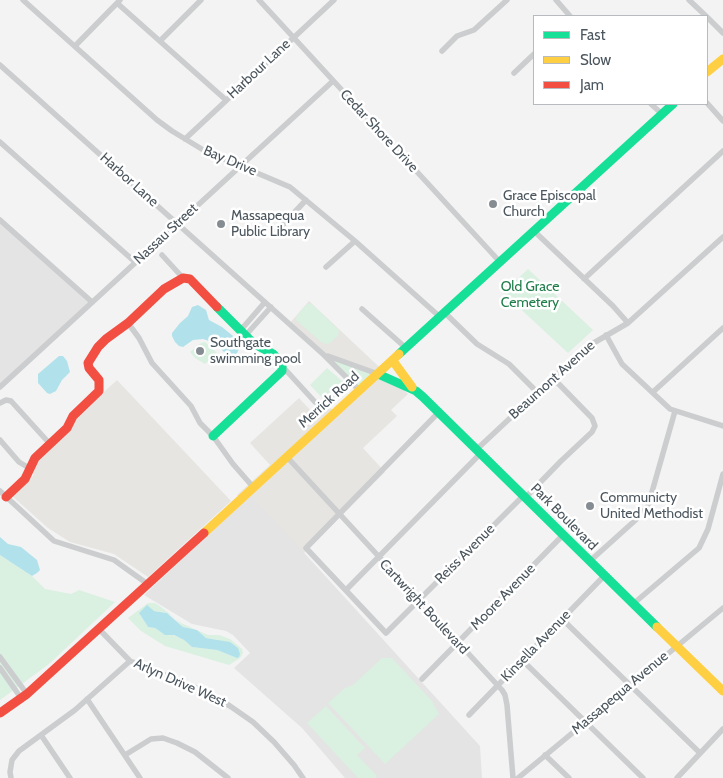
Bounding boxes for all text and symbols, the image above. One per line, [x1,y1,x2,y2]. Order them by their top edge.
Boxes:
legend [533,15,708,105]
text: Fast [580,26,605,44]
street label: Harbour Lane [224,36,294,102]
text: Slow [580,51,611,69]
text: Jam [580,76,604,94]
street label: Cedar Shore Drive [336,86,422,176]
street label: Bay Drive [201,142,259,180]
street label: Harbor Lane [96,149,162,211]
place label: Grace Episcopal Church [503,188,596,220]
marker: Grace Episcopal Church [487,198,499,210]
street label: Nassau Street [131,200,201,268]
place label: Massapequa Public Library [231,208,310,240]
marker: Massapequa Public Library [215,218,227,230]
park label: Old Grace Cemetery [501,279,559,312]
place label: Southgate swimming pool [210,335,301,368]
street label: Beaumont Avenue [506,337,598,423]
marker: Southgate swimming pool [194,345,206,357]
street label: Merrick Road [295,368,363,432]
street label: Park Boulevard [527,480,601,554]
place label: Communicty United Methodist [600,490,703,522]
marker: Communicty United Methodist [584,500,596,512]
street label: Reiss Avenue [432,521,498,587]
street label: Cartwright Boulevard [376,556,472,658]
street label: Moore Avenue [467,560,539,634]
street label: Kinsella Avenue [498,607,574,685]
street label: Massapequa Avenue [568,648,672,738]
street label: Arlyn Drive West [131,655,229,711]

